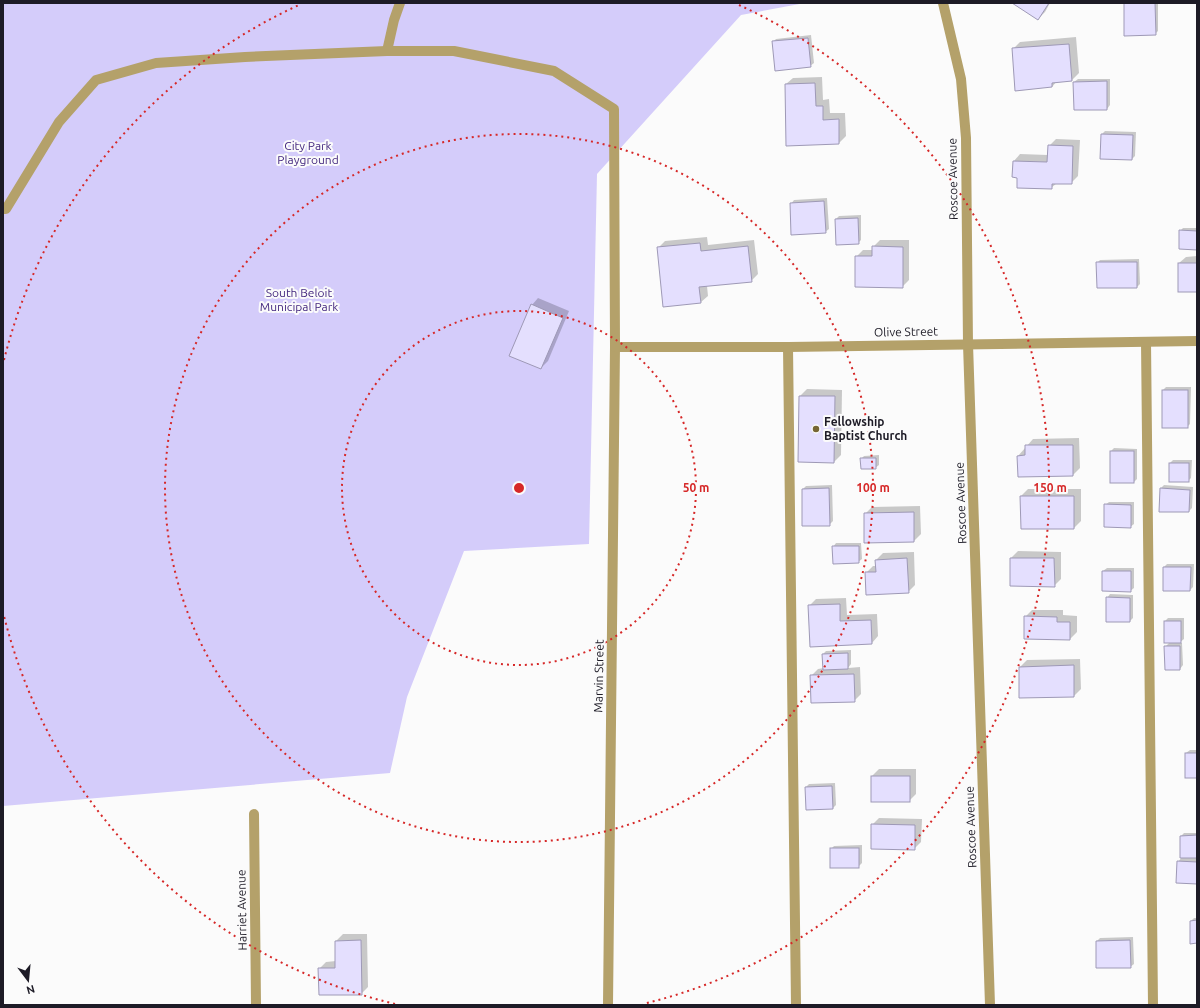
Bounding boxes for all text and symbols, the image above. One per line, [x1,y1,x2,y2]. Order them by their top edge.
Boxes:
street label: Roscoe Avenue [945,138,960,220]
park label: City Park Playground [277,139,339,166]
park label: South Beloit Municipal Park [260,286,338,313]
street label: Olive Street [874,324,938,339]
place label: Fellowship Baptist Church [824,415,907,442]
marker: Fellowship Baptist Church [811,424,821,434]
street label: Roscoe Avenue [953,462,968,544]
centre of rings [512,481,526,495]
text: 50 m [683,481,709,494]
text: 100 m [856,481,890,494]
text: 150 m [1033,481,1067,494]
street label: Marvin Street [591,639,606,713]
street label: Roscoe Avenue [963,786,978,868]
street label: Harriet Avenue [234,869,249,951]
north arrow [8,960,48,1000]
text: N [25,983,36,997]

